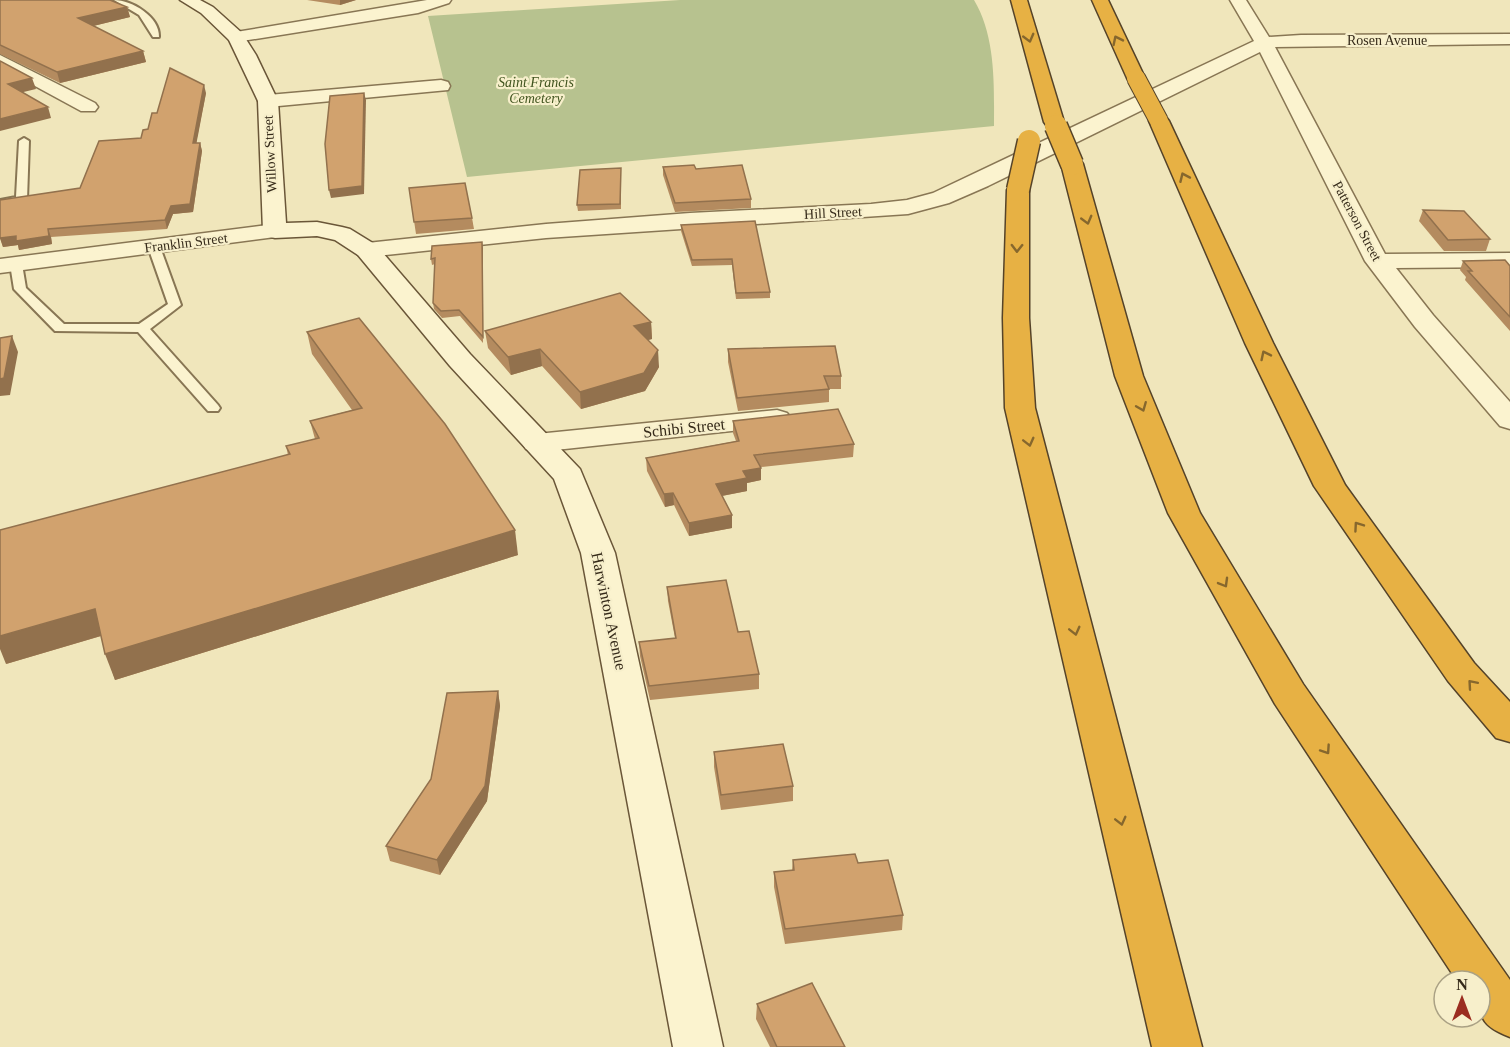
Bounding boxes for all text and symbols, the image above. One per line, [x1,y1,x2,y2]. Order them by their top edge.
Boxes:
one-way arrow [1022,33,1034,43]
street label: Rosen Avenue [1347,33,1427,48]
one-way arrow [1113,35,1125,46]
park label: Saint Francis Cemetery [498,75,574,106]
street label: Willow Street [260,115,280,193]
one-way arrow [1180,173,1192,184]
street label: Patterson Street [1330,179,1384,264]
street label: Hill Street [804,204,862,222]
one-way arrow [1080,214,1092,225]
street label: Franklin Street [144,230,229,256]
one-way arrow [1011,244,1023,253]
one-way arrow [1261,351,1272,361]
one-way arrow [1134,402,1147,412]
street label: Schibi Street [642,415,726,441]
one-way arrow [1021,437,1034,447]
one-way arrow [1354,521,1365,532]
street label: Harwinton Avenue [588,550,630,672]
one-way arrow [1217,577,1229,587]
one-way arrow [1067,626,1080,636]
one-way arrow [1468,680,1479,691]
one-way arrow [1319,743,1330,754]
one-way arrow [1114,816,1127,826]
north arrow [1432,969,1492,1029]
text: N [1456,976,1468,993]

